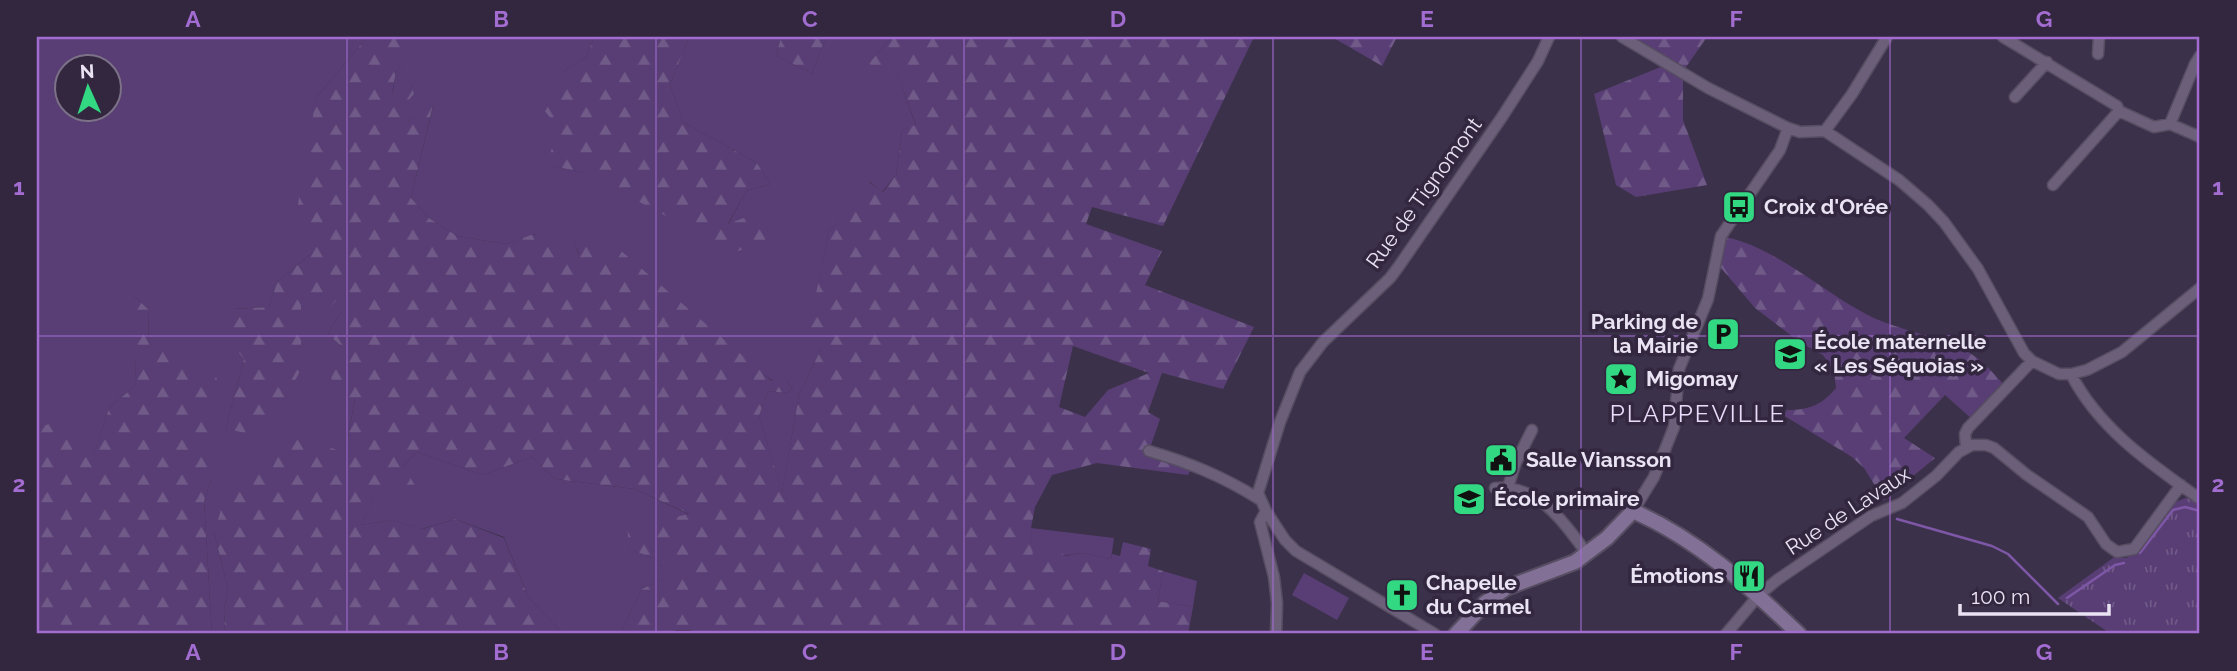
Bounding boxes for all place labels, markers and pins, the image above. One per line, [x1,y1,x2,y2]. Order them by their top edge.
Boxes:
bus stop icon: Croix d'Orée [1720,188,1758,226]
place label: Croix d'Orée [1764,194,1888,219]
place label: Parking de la Mairie [1591,309,1698,358]
parking icon: Parking de la Mairie [1704,315,1742,353]
place label: École maternelle « Les Séquoias » [1814,329,1987,378]
school or university icon: École maternelle « Les Séquoias » [1771,335,1809,373]
place icon: Migomay [1602,360,1640,398]
place label: Migomay [1646,366,1739,391]
public building icon: Salle Viansson [1482,441,1520,479]
place label: Salle Viansson [1526,447,1672,472]
school or university icon: École primaire [1450,480,1488,518]
place label: École primaire [1494,486,1640,511]
restaurant icon: Émotions [1730,557,1768,595]
place label: Émotions [1630,563,1724,588]
place label: Chapelle du Carmel [1426,570,1531,619]
church icon: Chapelle du Carmel [1383,576,1421,614]

